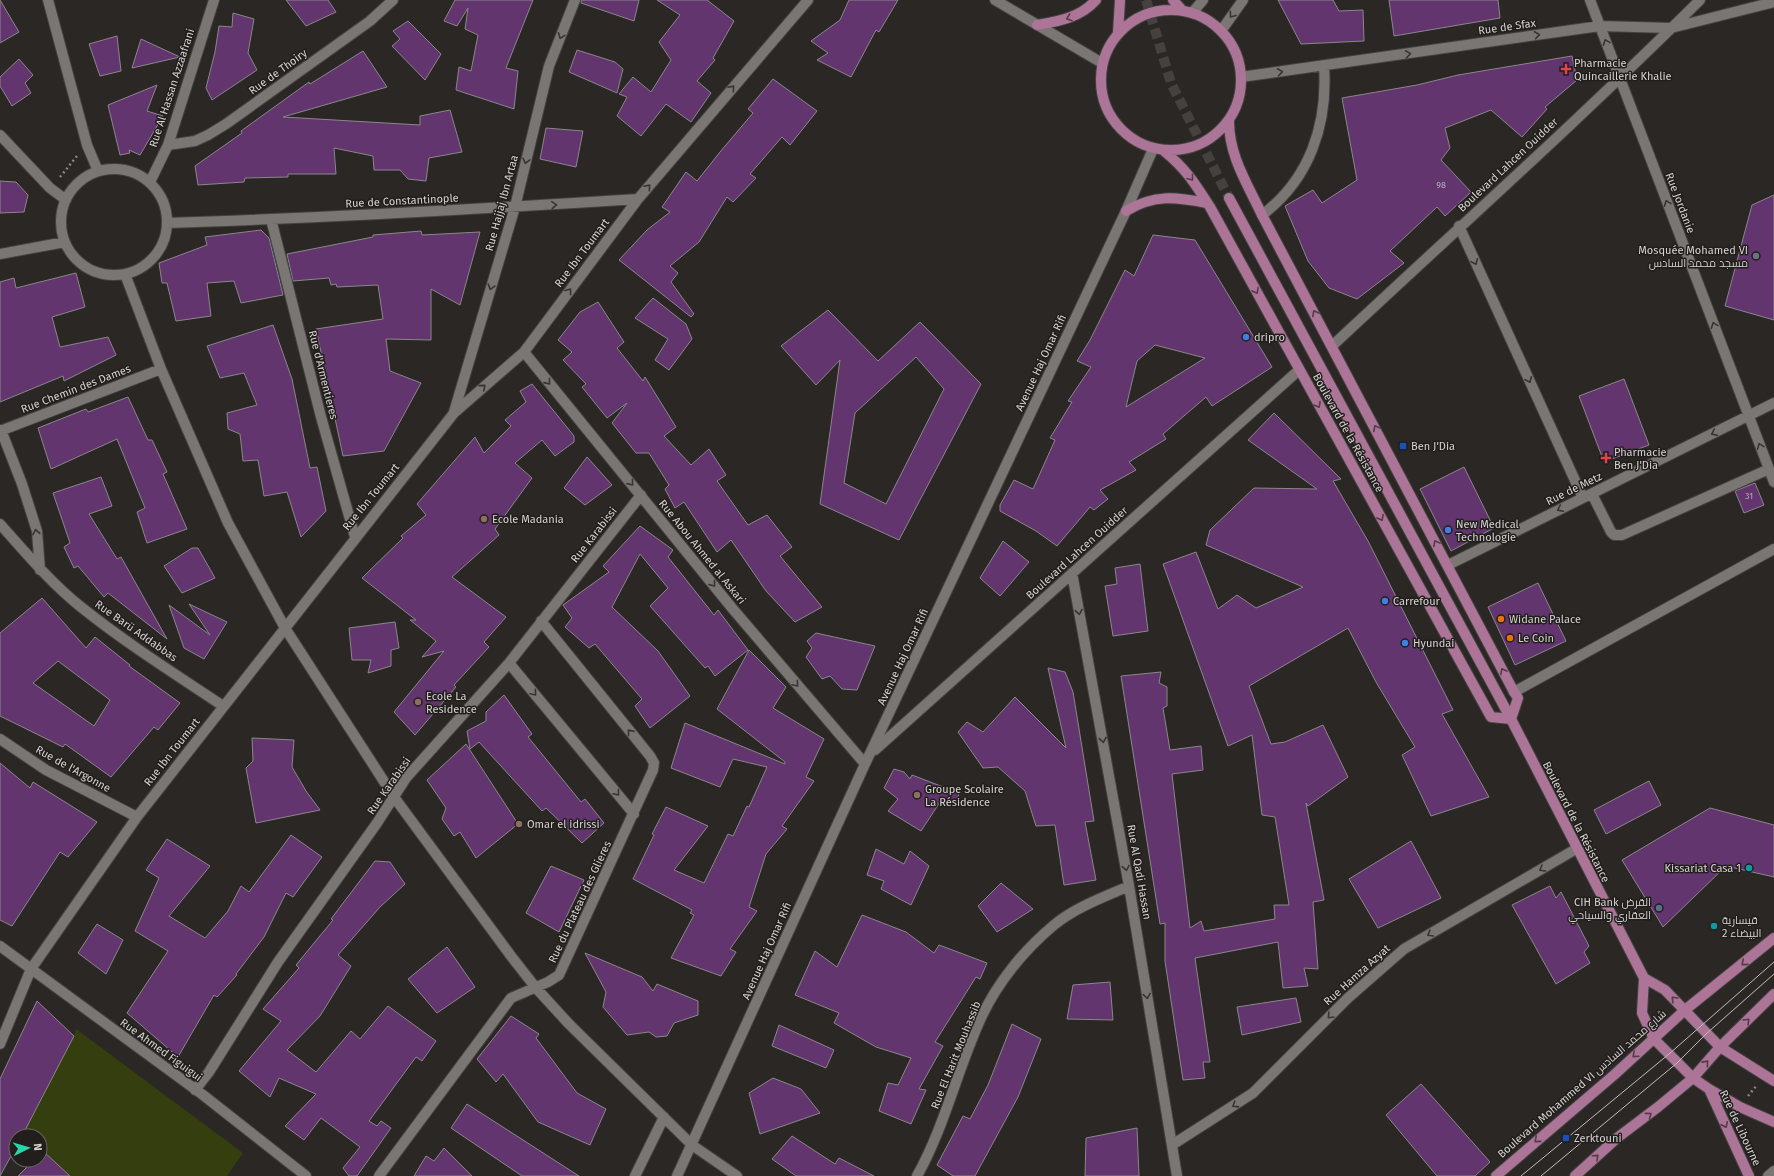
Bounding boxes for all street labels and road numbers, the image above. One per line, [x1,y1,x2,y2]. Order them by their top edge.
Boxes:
street label: Rue de Sfax [1477,16,1537,37]
street label: Rue Al Hassan Azzaafrani [147,27,197,149]
street label: Rue de Thoiry [246,46,310,97]
street label: Boulevard Lahcen Ouidder [1455,115,1561,215]
street label: Rue Hajjaj Ibn Artaa [483,154,521,252]
street label: Rue Jordanie [1663,171,1697,235]
street label: Rue de Constantinople [345,192,459,210]
street label: Rue Ibn Toumart [552,216,612,290]
street label: Avenue Haj Omar Rifi [1013,313,1069,413]
street label: Rue d'Armentieres [306,329,340,421]
street label: Rue Chemin des Dames [19,362,133,416]
street label: Boulevard de la Résistance [1310,371,1386,495]
street label: Rue Ibn Toumart [340,461,402,533]
street label: Rue de Metz [1544,470,1604,508]
street label: Rue Abou Ahmed al Askari [656,497,748,607]
street label: Boulevard Lahcen Ouidder [1024,504,1131,602]
street label: Rue Karabissi [568,505,620,565]
street label: Rue Barü Addabbas [92,598,180,664]
street label: Avenue Haj Omar Rifi [875,607,931,707]
street label: Rue Ibn Toumart [141,715,203,789]
street label: Rue de l'Argonne [33,743,113,795]
street label: Rue Karabissi [364,755,414,817]
street label: Boulevard de la Résistance [1540,759,1612,885]
street label: Rue Al Qadi Hassan [1124,823,1154,921]
street label: Rue du Plateau des Glieres [546,839,614,965]
street label: Avenue Haj Omar Rifi [740,900,794,1002]
street label: Rue Hamza Azyat [1321,942,1393,1008]
street label: Rue El Harit Mouhassib [928,999,984,1111]
street label: Boulevard Mohammed VI شارع محمد السادس [1495,1007,1669,1161]
street label: Rue Ahmed Figuigui [118,1016,204,1084]
street label: Rue de Libourne [1717,1088,1763,1168]

